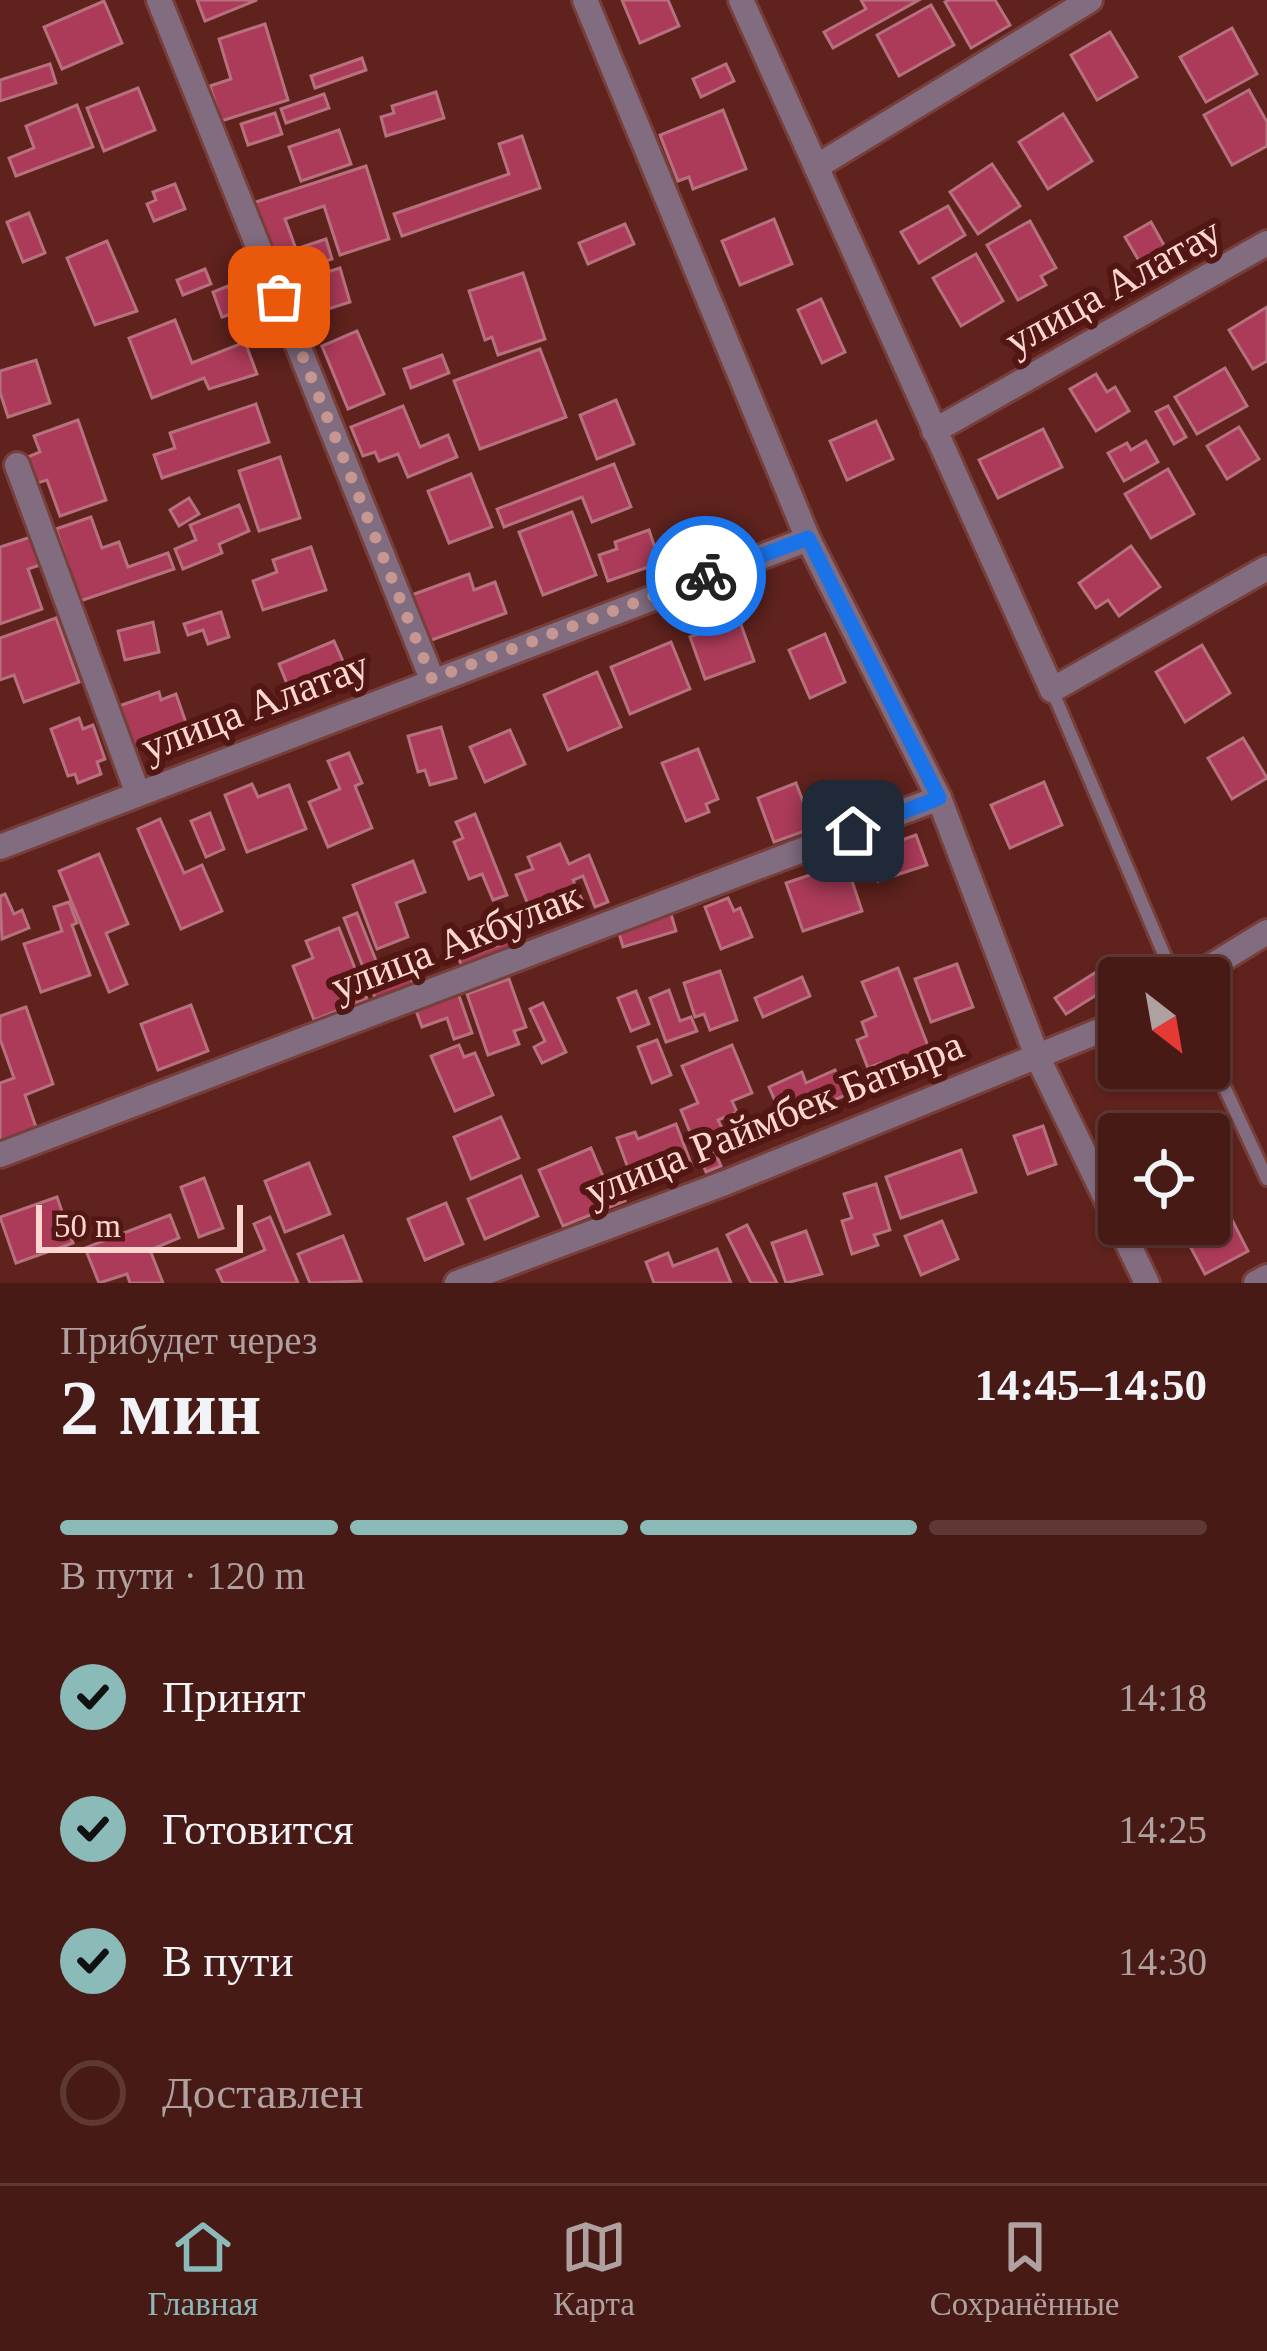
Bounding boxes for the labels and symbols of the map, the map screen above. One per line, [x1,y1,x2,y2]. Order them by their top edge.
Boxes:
street label: улица Алатау [997,208,1229,364]
pin [228,246,330,348]
courier [646,516,766,636]
street label: улица Алатау [135,642,375,770]
pin [802,780,904,882]
street label: улица Акбулак [325,872,587,1010]
north arrow [1098,957,1230,1089]
street label: улица Раймбек Батыра [578,1021,970,1215]
scale bar [36,1199,243,1252]

